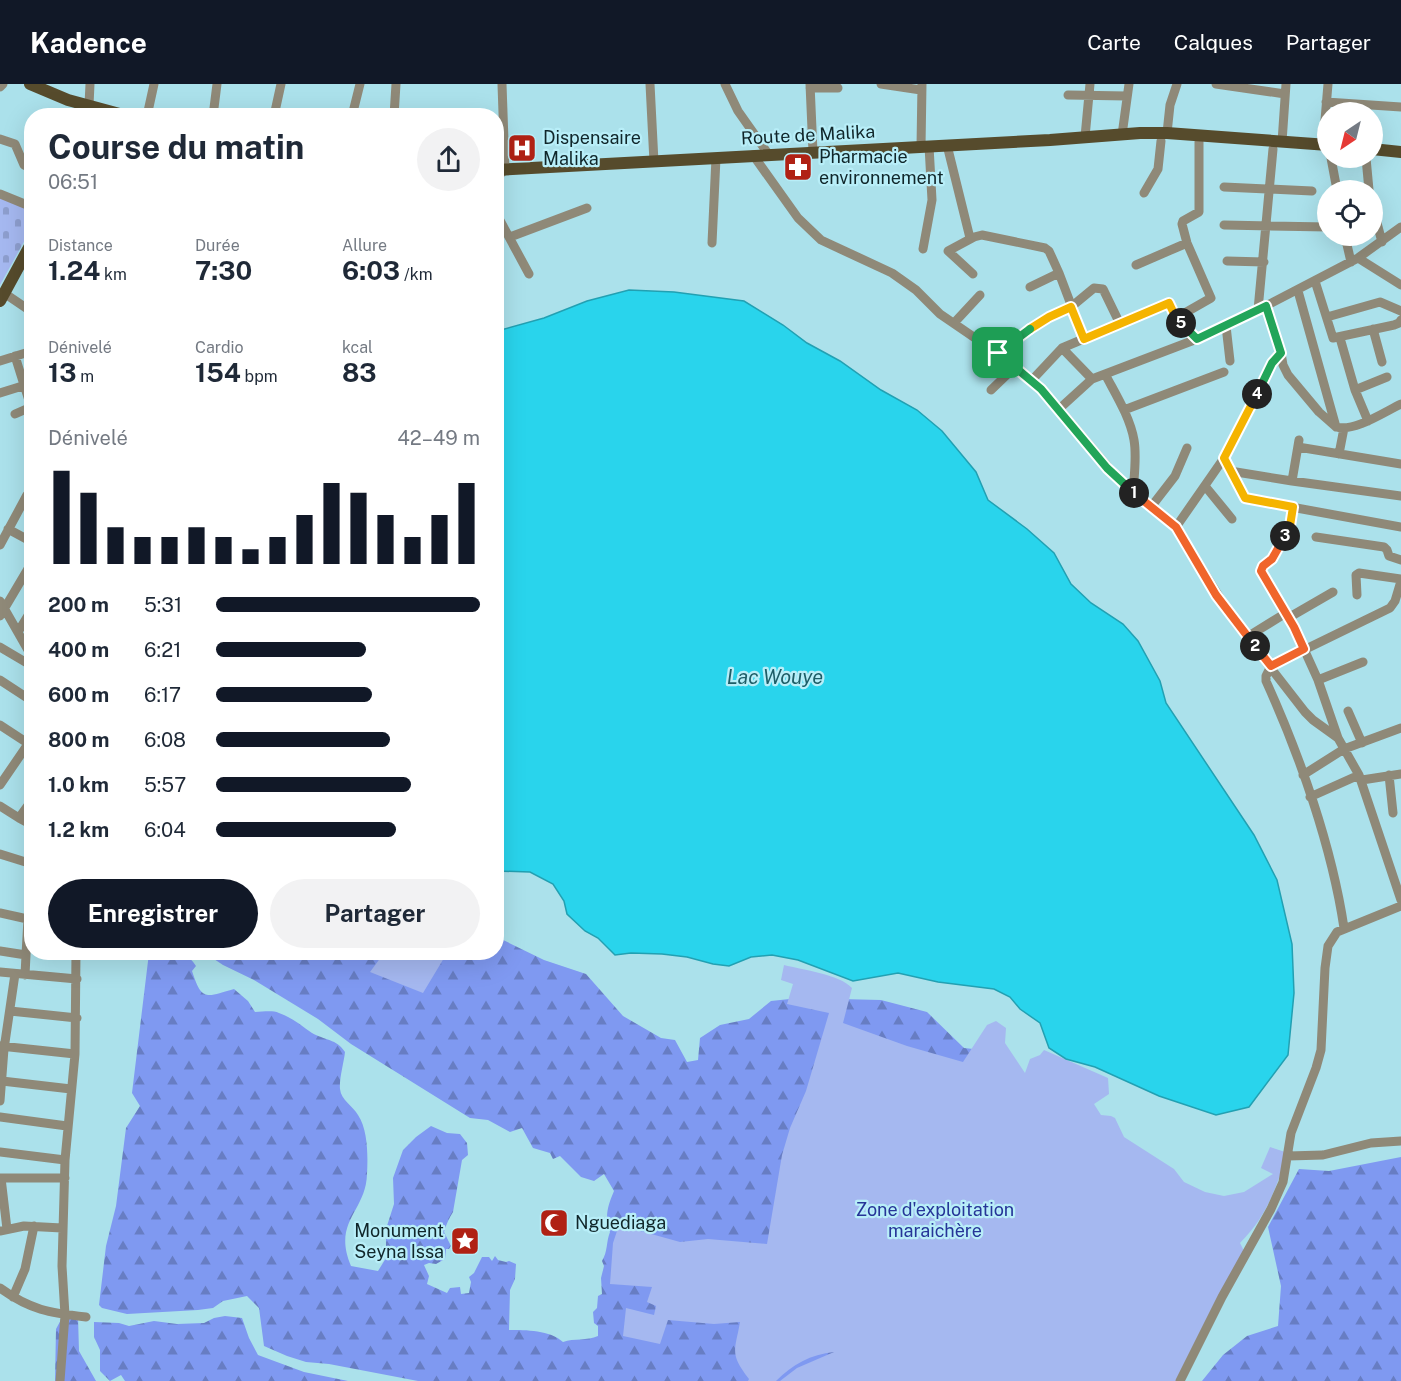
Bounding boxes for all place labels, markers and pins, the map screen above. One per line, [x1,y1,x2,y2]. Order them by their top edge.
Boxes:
place label: Dispensaire Malika [543,127,641,169]
hospital icon: Dispensaire Malika [506,132,538,164]
place label: Pharmacie environnement [819,146,944,188]
pharmacy icon: Pharmacie environnement [782,151,814,183]
pin: 5 [1166,308,1196,338]
pin [972,327,1023,378]
pin: 4 [1242,379,1272,409]
pin: 1 [1119,478,1149,508]
pin: 3 [1270,521,1300,551]
pin: 2 [1240,631,1270,661]
mosque icon: Nguediaga [538,1207,570,1239]
place label: Nguediaga [575,1212,666,1233]
place label: Monument Seyna Issa [354,1220,444,1262]
place icon: Monument Seyna Issa [449,1225,481,1257]

